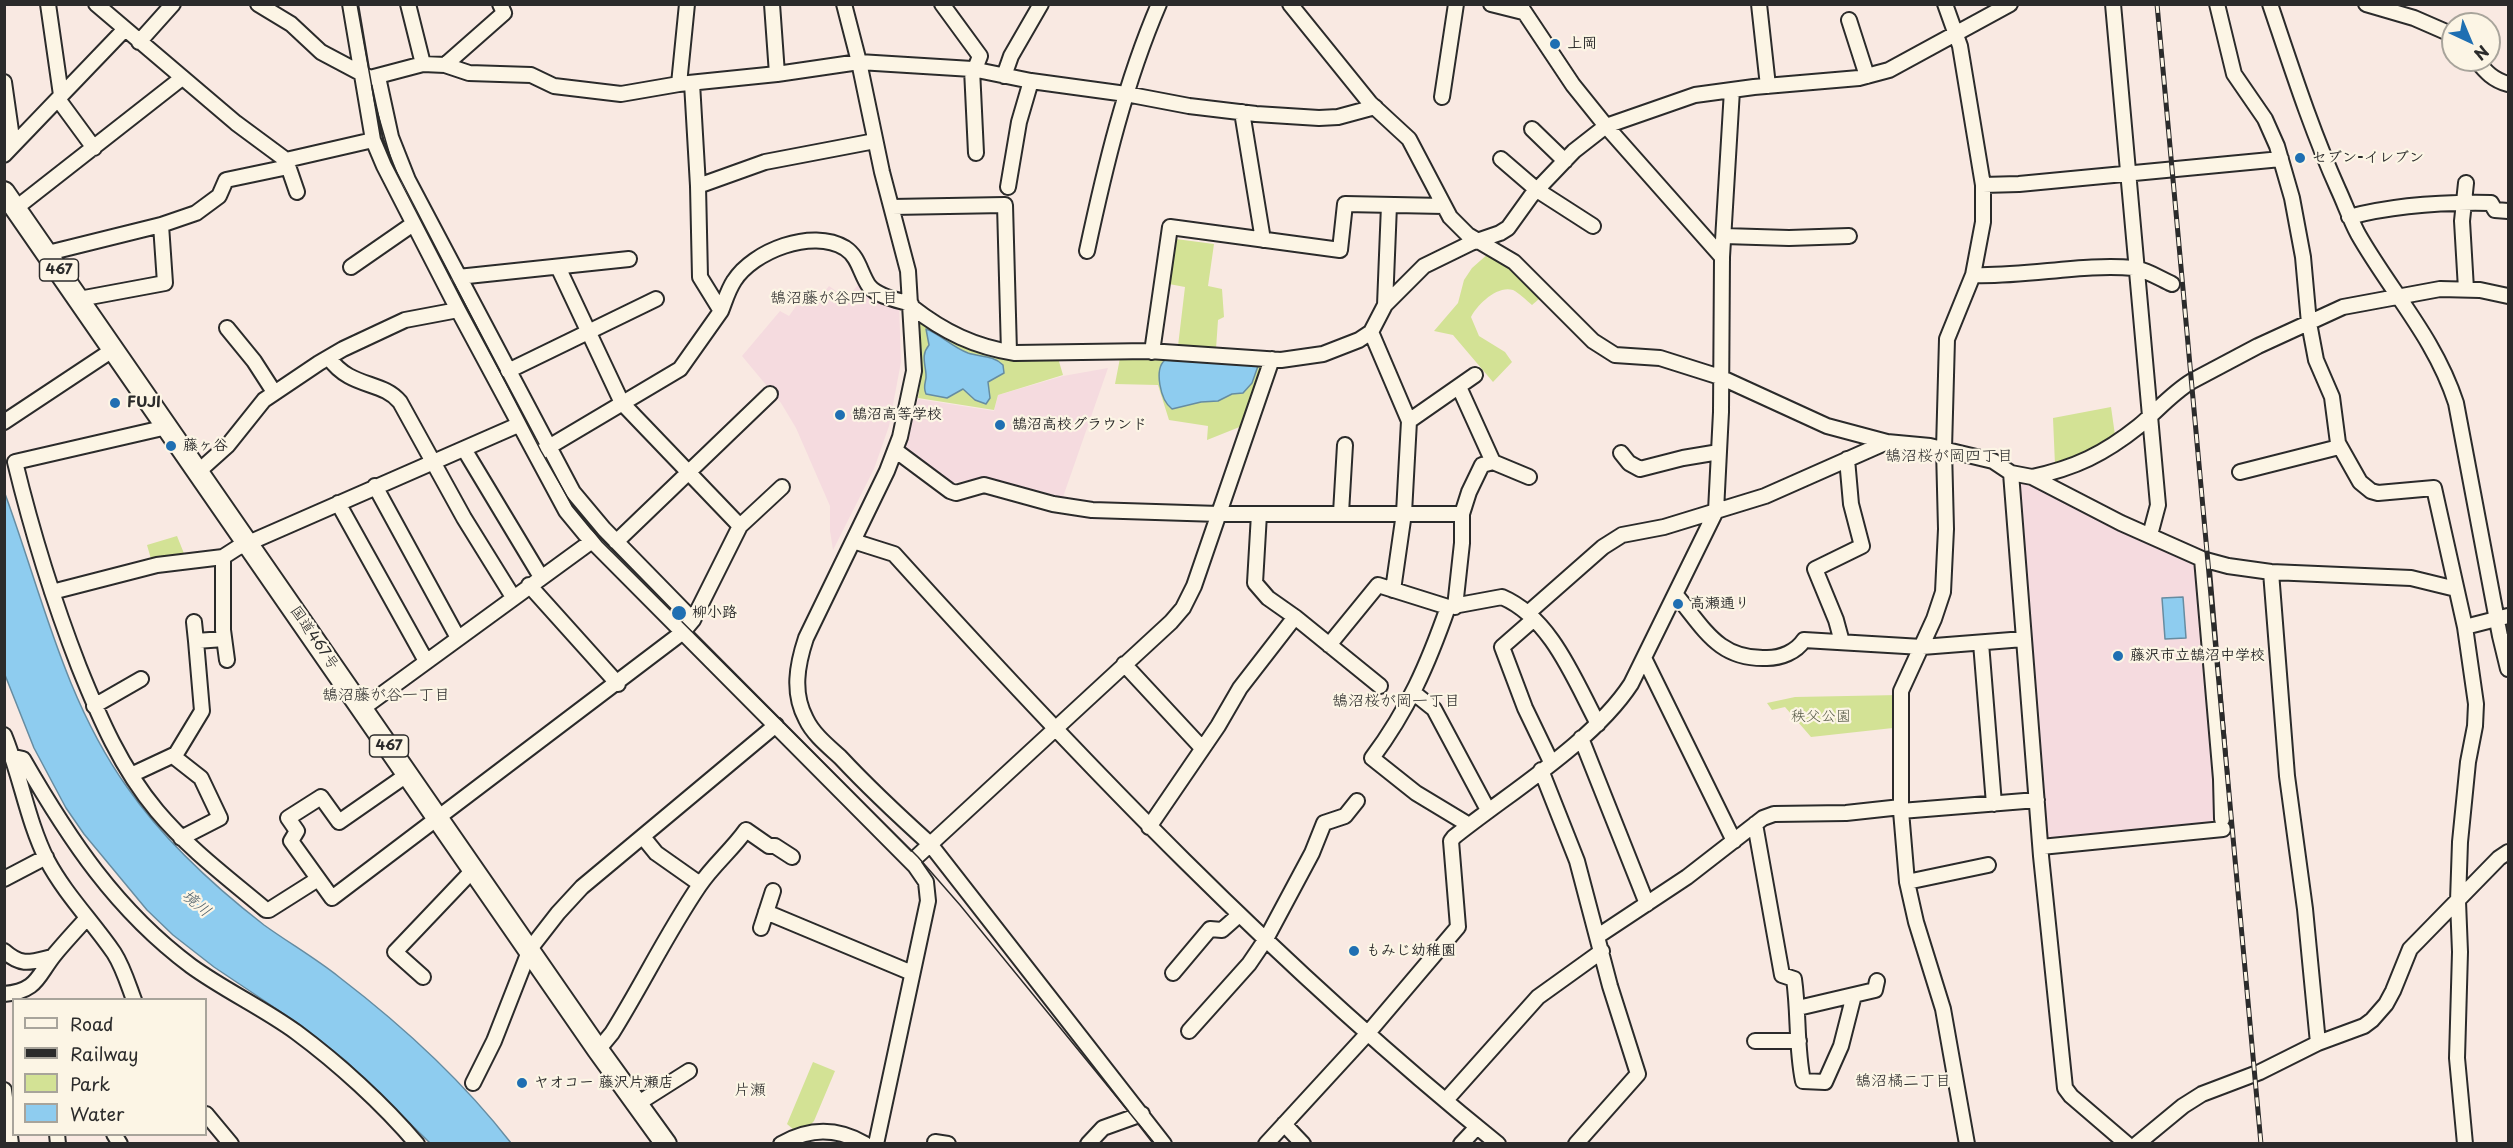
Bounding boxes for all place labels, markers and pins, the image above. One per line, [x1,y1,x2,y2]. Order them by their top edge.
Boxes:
place label: 上岡 [1567,35,1597,53]
marker: 上岡 [1548,37,1562,51]
place label: セブン-イレブン [2312,149,2424,167]
marker: セブン-イレブン [2293,151,2307,165]
place label: FUJI [127,394,161,412]
marker: FUJI [108,396,122,410]
place label: 鵠沼高等学校 [852,406,942,424]
marker: 鵠沼高等学校 [833,408,847,422]
place label: 鵠沼高校グラウンド [1012,416,1147,434]
marker: 鵠沼高校グラウンド [993,418,1007,432]
place label: 藤ヶ谷 [183,437,228,455]
marker: 藤ヶ谷 [164,439,178,453]
place label: 高瀬通り [1690,595,1750,613]
marker: 高瀬通り [1671,597,1685,611]
marker: 柳小路 [670,604,688,622]
place label: 柳小路 [692,604,737,622]
place label: 藤沢市立鵠沼中学校 [2130,647,2265,665]
marker: 藤沢市立鵠沼中学校 [2111,649,2125,663]
place label: もみじ幼稚園 [1366,942,1456,960]
marker: もみじ幼稚園 [1347,944,1361,958]
place label: ヤオコー 藤沢片瀬店 [534,1074,674,1092]
marker: ヤオコー 藤沢片瀬店 [515,1076,529,1090]

